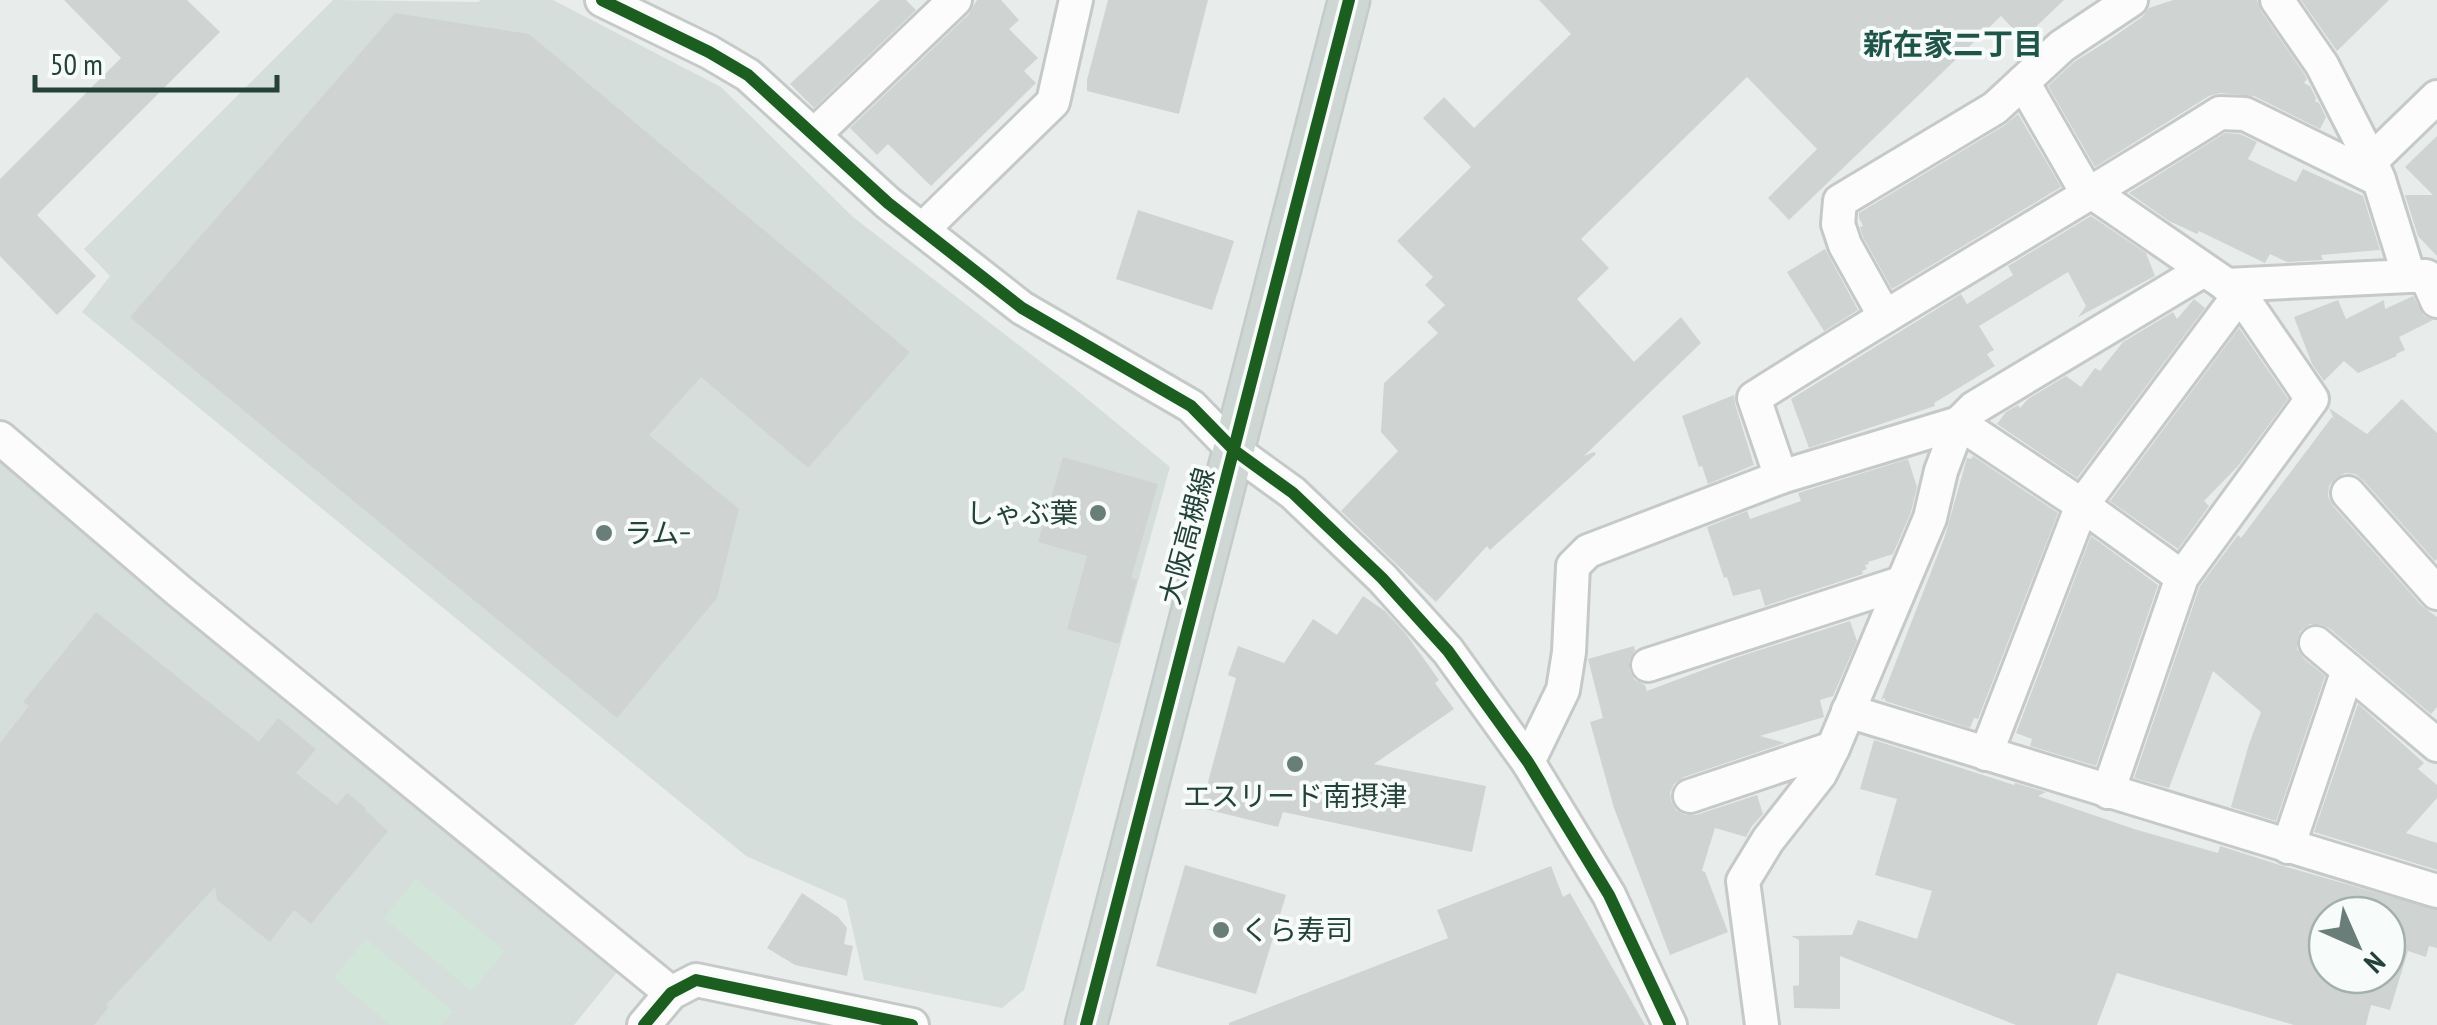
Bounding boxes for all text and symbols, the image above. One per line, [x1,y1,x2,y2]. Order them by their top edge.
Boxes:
district label: 新在家二丁目 [1863,24,2043,63]
scale bar [35,30,278,92]
text: 50 m [50,44,103,83]
street label: 大阪高槻線 [1151,463,1223,608]
place label: しゃぶ葉 [966,494,1078,531]
marker: しゃぶ葉 [1087,502,1109,524]
place label: ラム− [624,514,691,551]
marker: ラム− [593,522,615,544]
marker: エスリード南摂津 [1284,753,1306,775]
place label: エスリード南摂津 [1183,777,1407,814]
north arrow [2307,895,2407,995]
place label: くら寿司 [1241,911,1353,948]
marker: くら寿司 [1210,919,1232,941]
text: N [2357,945,2393,981]

